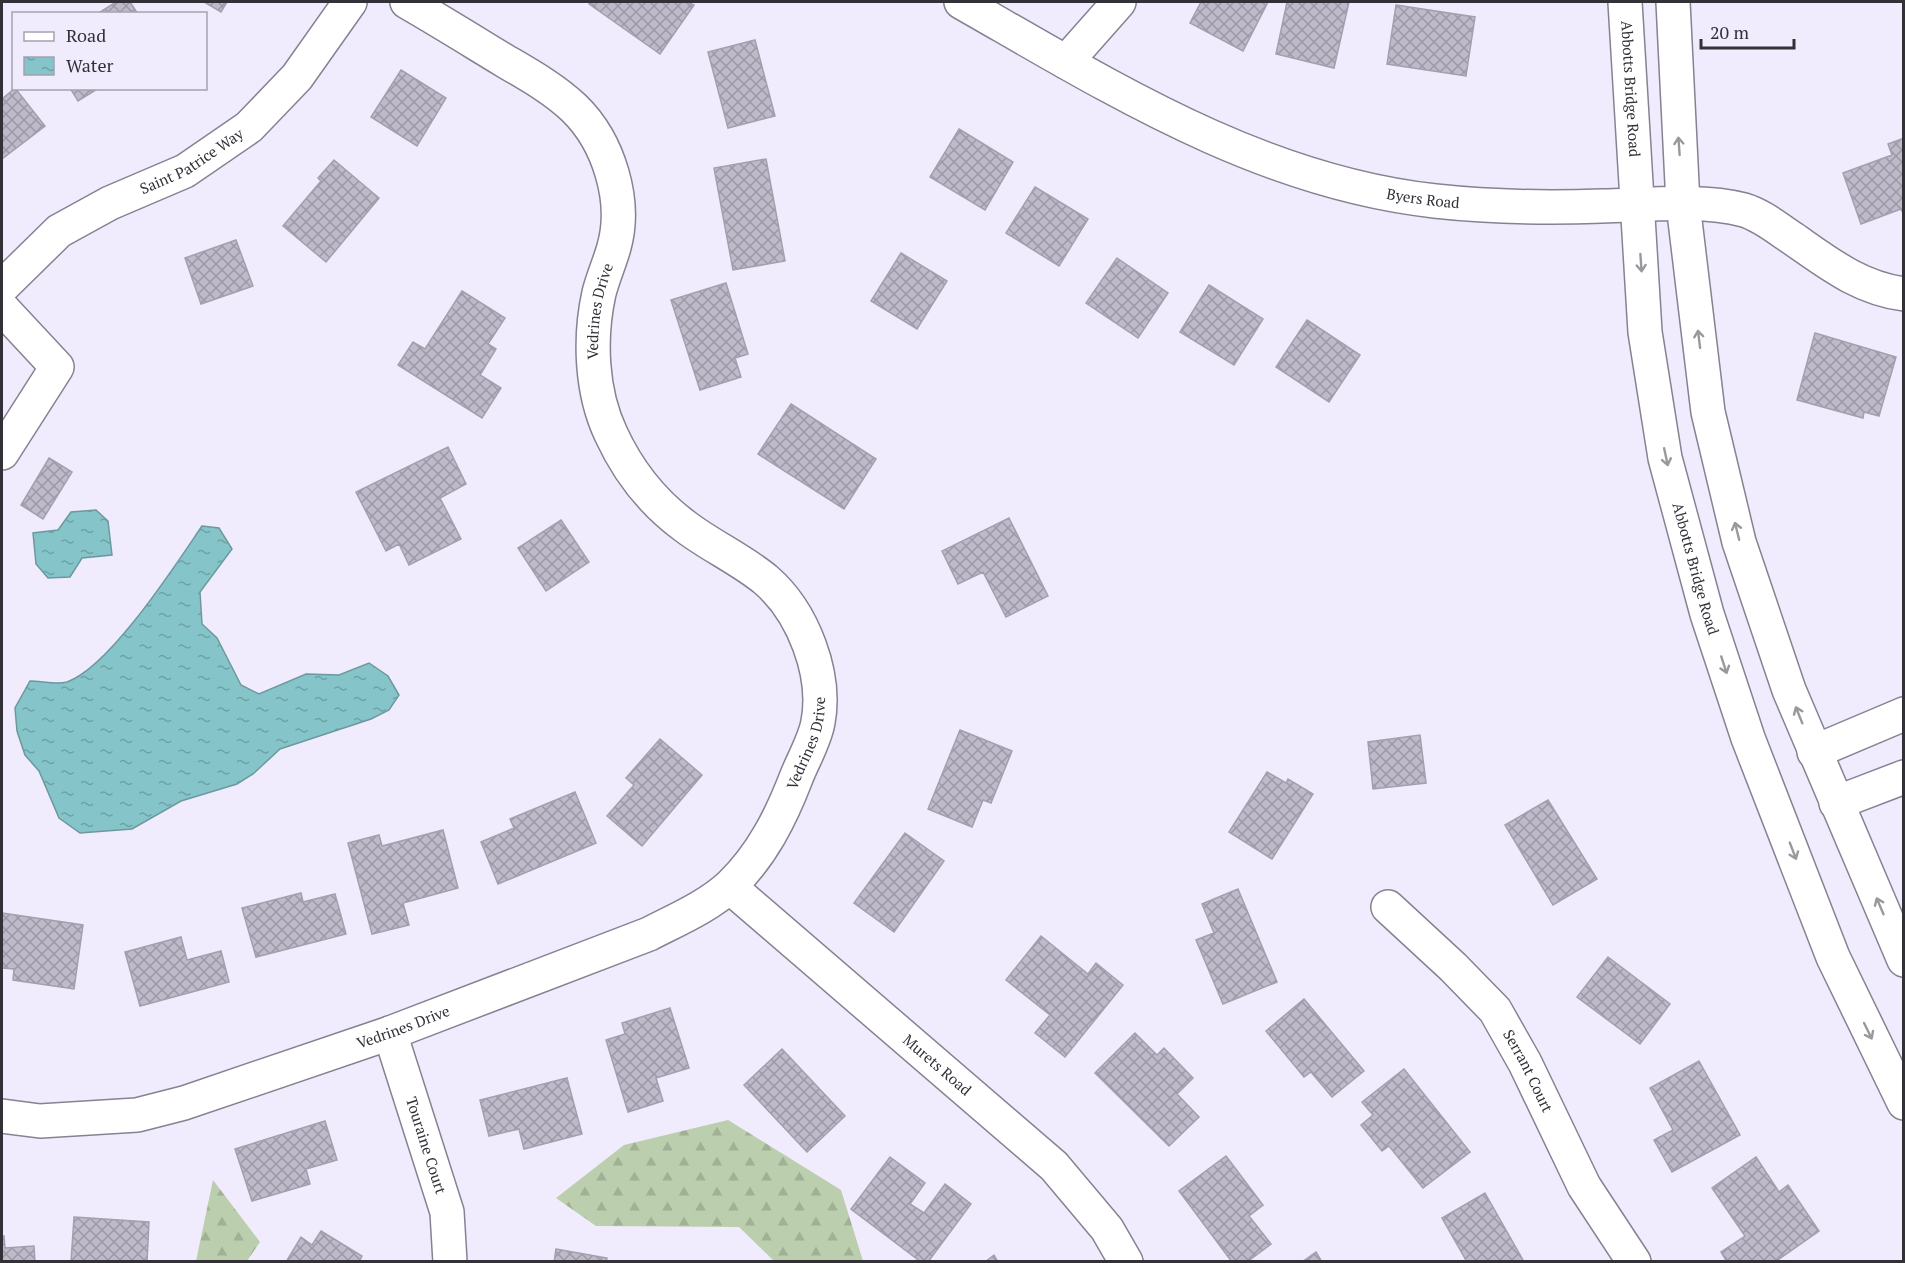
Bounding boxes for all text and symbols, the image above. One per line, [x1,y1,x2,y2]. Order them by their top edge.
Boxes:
legend [12,12,207,90]
scale bar [1701,12,1794,50]
street label: Abbotts Bridge Road [1617,20,1645,158]
text: 20 m [1710,20,1750,44]
text: Road [66,23,106,47]
text: Water [66,53,113,77]
street label: Saint Patrice Way [137,123,247,198]
one-way arrow [1674,136,1685,156]
street label: Byers Road [1385,183,1460,212]
one-way arrow [1635,253,1646,273]
street label: Vedrines Drive [582,260,617,360]
one-way arrow [1693,330,1704,350]
one-way arrow [1660,447,1672,466]
street label: Abbotts Bridge Road [1668,500,1724,637]
one-way arrow [1730,521,1742,540]
one-way arrow [1719,655,1730,674]
street label: Vedrines Drive [782,697,829,792]
one-way arrow [1793,706,1804,725]
one-way arrow [1788,842,1799,860]
one-way arrow [1874,897,1885,916]
street label: Vedrines Drive [354,1000,452,1053]
one-way arrow [1862,1022,1874,1040]
street label: Serrant Court [1499,1026,1558,1116]
street label: Murets Road [899,1029,976,1099]
street label: Touraine Court [402,1094,452,1197]

